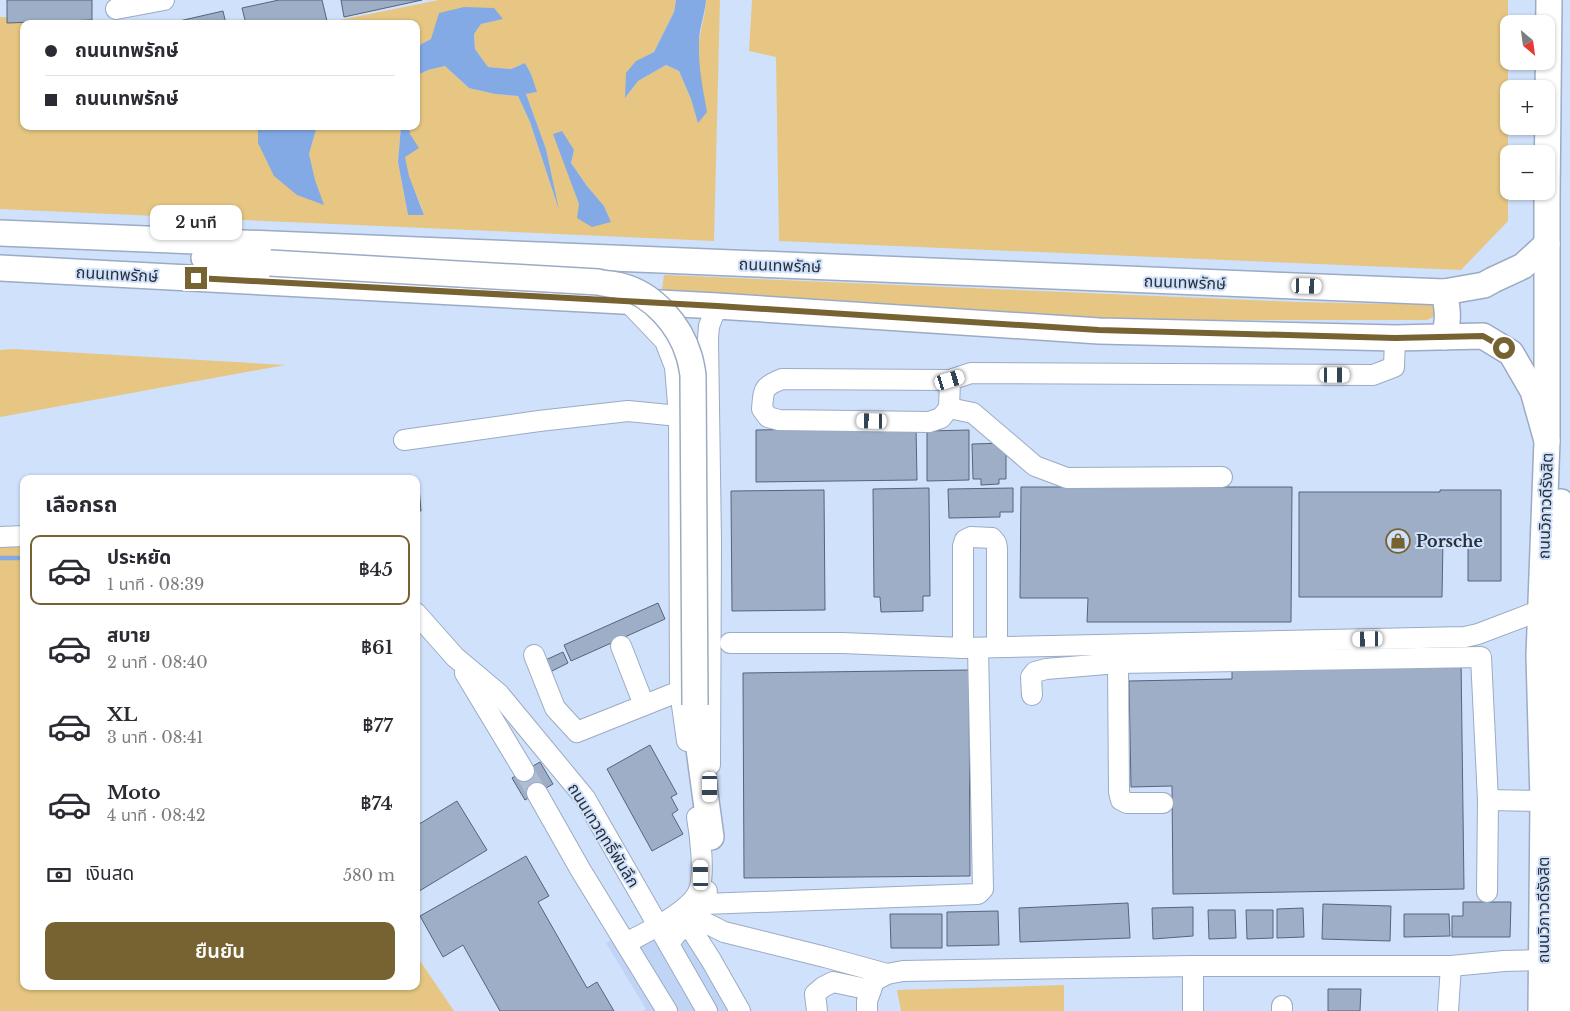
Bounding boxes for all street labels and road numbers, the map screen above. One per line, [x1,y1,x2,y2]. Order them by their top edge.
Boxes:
street label: ถนนเทพรักษ์ [738,254,822,276]
street label: ถนนเทพรักษ์ [75,262,159,286]
street label: ถนนเทพรักษ์ [1143,271,1227,293]
street label: ถนนวิภาวดีรังสิต [1533,452,1557,560]
street label: ถนนเทวฤทธิ์พันลึก [564,779,644,891]
street label: ถนนวิภาวดีรังสิต [1533,857,1553,963]

